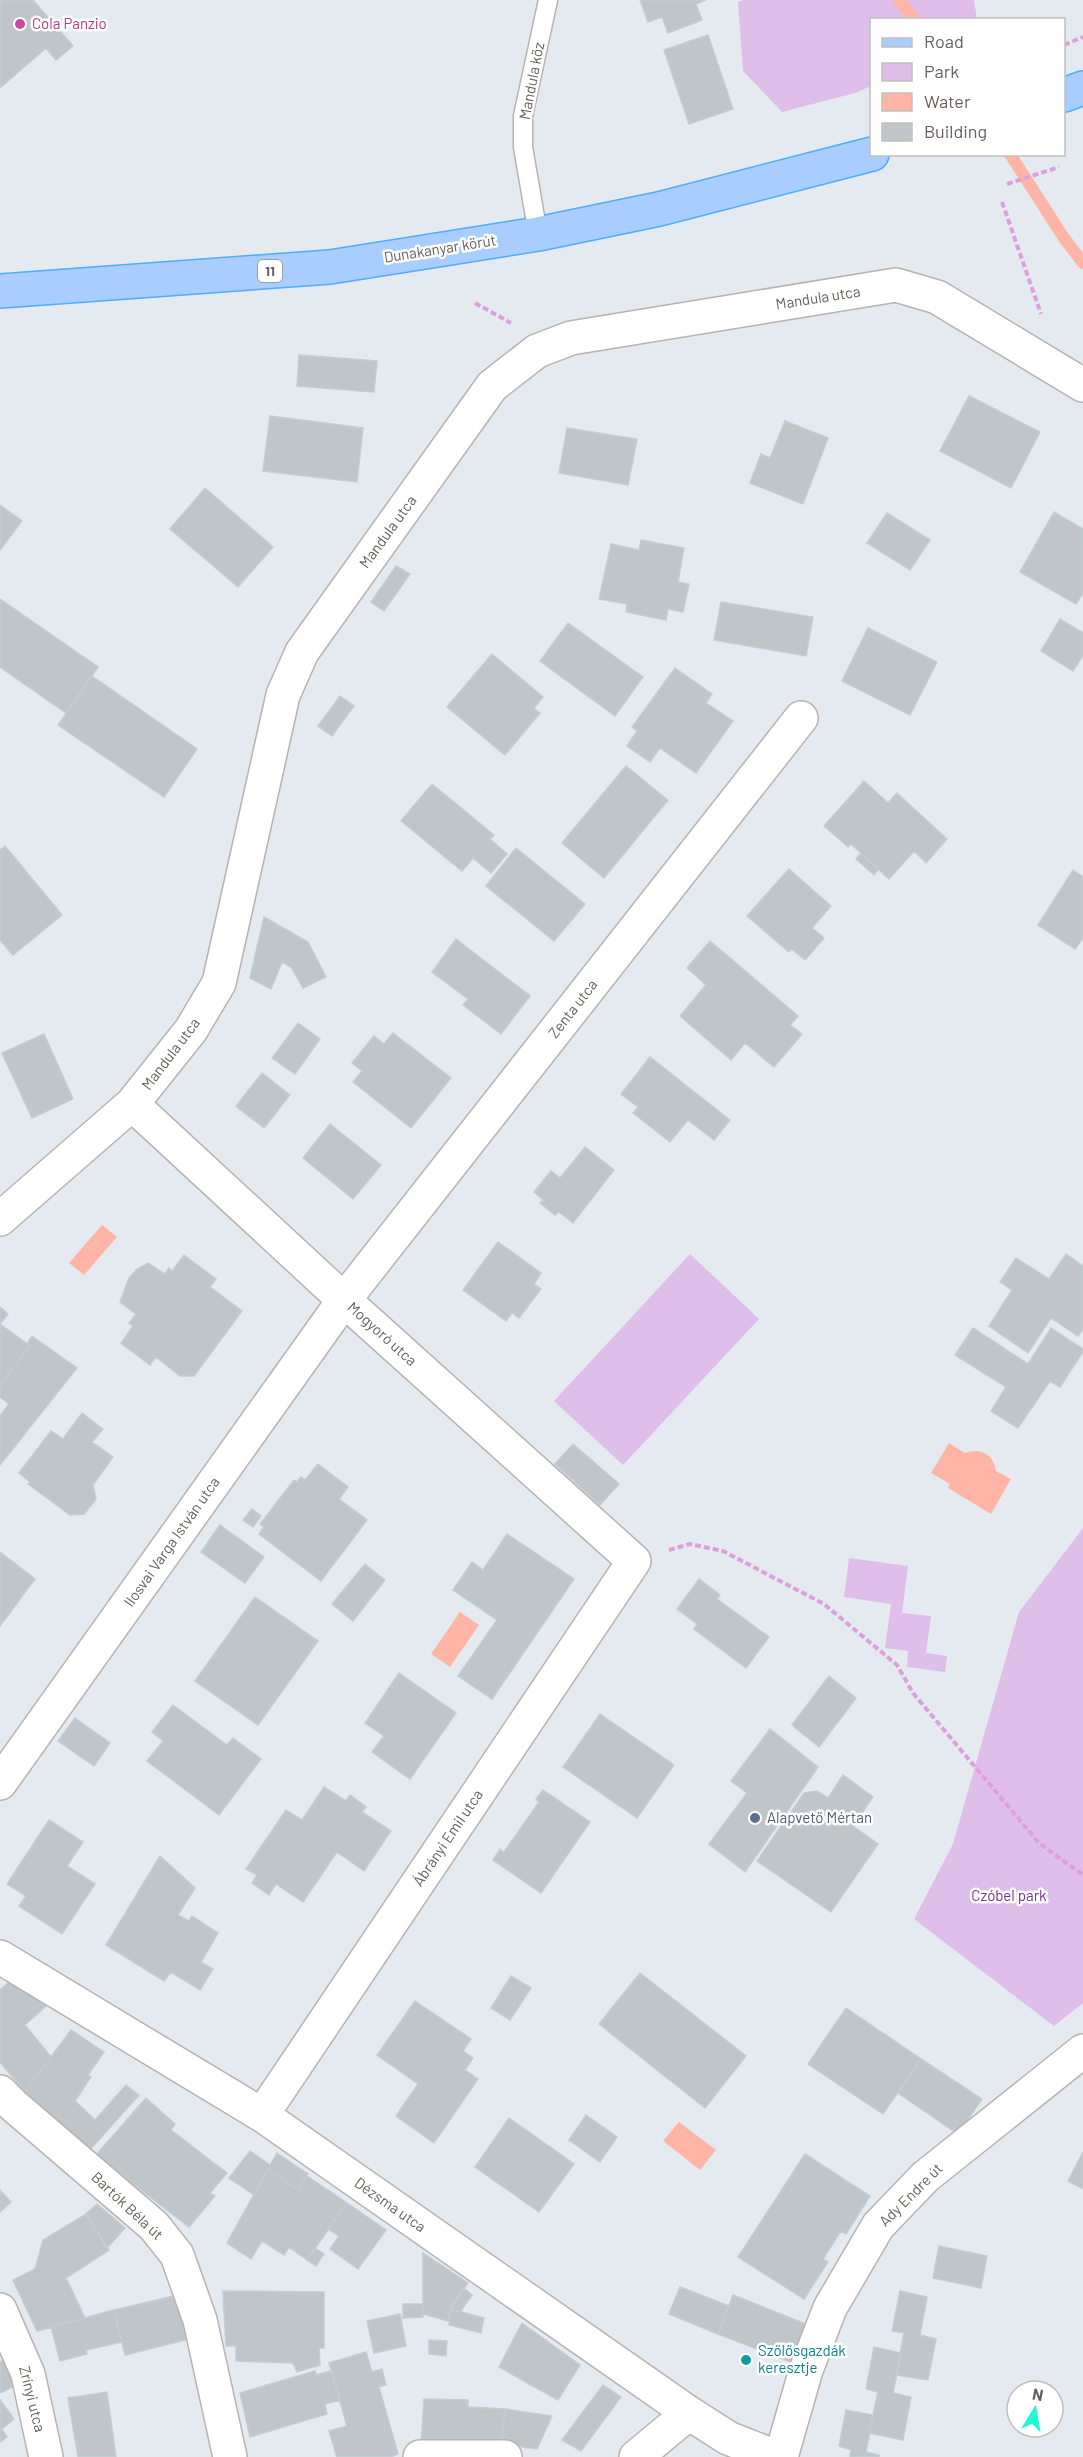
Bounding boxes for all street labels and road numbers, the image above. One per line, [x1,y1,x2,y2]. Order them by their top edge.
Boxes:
street label: Mandula köz [515,40,547,121]
street label: Dunakanyar körút [383,230,497,266]
road number: 11 [258,260,282,282]
street label: Mandula utca [774,281,861,313]
street label: Mandula utca [355,492,420,571]
street label: Zenta utca [544,976,601,1041]
street label: Mandula utca [137,1014,203,1093]
street label: Mogyoró utca [344,1297,421,1369]
street label: Ilosvai Varga István utca [120,1473,223,1610]
street label: Ábrányi Emil utca [408,1786,486,1889]
street label: Ady Endre út [875,2159,946,2230]
street label: Bartók Béla út [88,2167,167,2243]
street label: Dézsma utca [351,2173,430,2235]
street label: Zrínyi utca [16,2364,50,2434]

